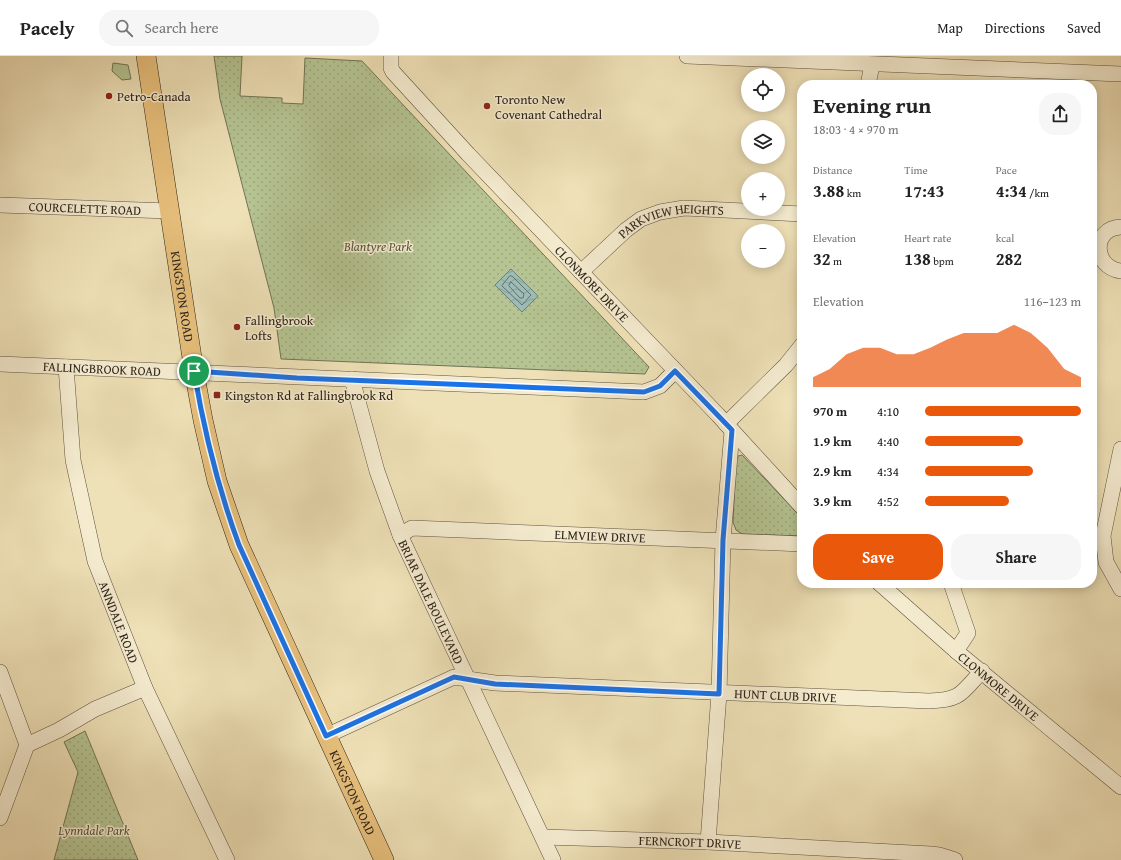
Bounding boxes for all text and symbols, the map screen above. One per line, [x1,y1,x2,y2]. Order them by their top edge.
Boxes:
search box [99,10,379,46]
text: Pacely [20,14,75,42]
icon: search [113,17,135,39]
text: Search here [145,17,219,38]
text: Map [937,18,963,38]
text: Directions [985,18,1045,38]
text: Saved [1067,18,1101,38]
map controls [741,68,785,268]
button: locate [741,68,785,112]
place label: Petro-Canada [117,87,192,106]
text: Evening run [813,89,931,121]
place label: Toronto New Covenant Cathedral [495,90,602,124]
marker: Petro-Canada [104,91,114,101]
button: share [1039,93,1081,135]
marker: Toronto New Covenant Cathedral [482,101,492,111]
button: layers [741,120,785,164]
text: 18:03 · 4 × 970 m [813,120,899,139]
text: Distance [813,162,852,178]
text: Time [904,162,928,178]
text: Pace [996,162,1017,178]
button: + [741,172,785,216]
text: 3.88 [813,178,844,203]
text: 17:43 [904,178,944,203]
text: 4:34 [996,178,1027,203]
text: km [844,185,861,201]
text: /km [1027,185,1049,201]
street label: COURCELETTE ROAD [28,197,142,220]
street label: PARKVIEW HEIGHTS [613,198,724,243]
button: − [741,224,785,268]
text: Elevation [813,230,856,246]
text: Heart rate [904,230,952,246]
text: kcal [996,230,1014,246]
park label: Blantyre Park [343,237,412,256]
street label: CLONMORE DRIVE [551,241,634,326]
text: 32 [813,246,831,271]
text: 138 [904,246,931,271]
text: 282 [996,246,1022,271]
street label: KINGSTON ROAD [166,250,199,343]
text: m [831,253,842,269]
text: bpm [931,253,954,269]
text: Elevation [813,292,864,311]
text: 116–123 m [1024,292,1081,311]
place label: Fallingbrook Lofts [245,311,314,345]
marker: Fallingbrook Lofts [232,322,242,332]
pin [177,354,211,388]
street label: FALLINGBROOK ROAD [42,356,161,380]
icon: arrive [183,360,205,382]
place label: Kingston Rd at Fallingbrook Rd [225,386,393,405]
marker: Kingston Rd at Fallingbrook Rd [212,390,222,400]
text: 970 m [813,402,847,421]
text: 4:10 [877,402,899,421]
text: 1.9 km [813,432,852,451]
text: 4:40 [877,432,899,451]
text: 2.9 km [813,462,852,481]
text: 4:34 [877,462,899,481]
text: 3.9 km [813,492,852,511]
text: 4:52 [877,492,899,511]
street label: ELMVIEW DRIVE [554,524,646,547]
button: Save [813,534,943,580]
button: Share [951,534,1081,580]
street label: BRIAR DALE BOULEVARD [394,536,469,667]
street label: ANNDALE ROAD [94,578,144,666]
street label: CLONMORE DRIVE [954,647,1044,726]
street label: HUNT CLUB DRIVE [734,683,837,707]
street label: KINGSTON ROAD [325,747,381,838]
park label: Lynndale Park [57,821,130,840]
street label: FERNCROFT DRIVE [638,830,742,853]

